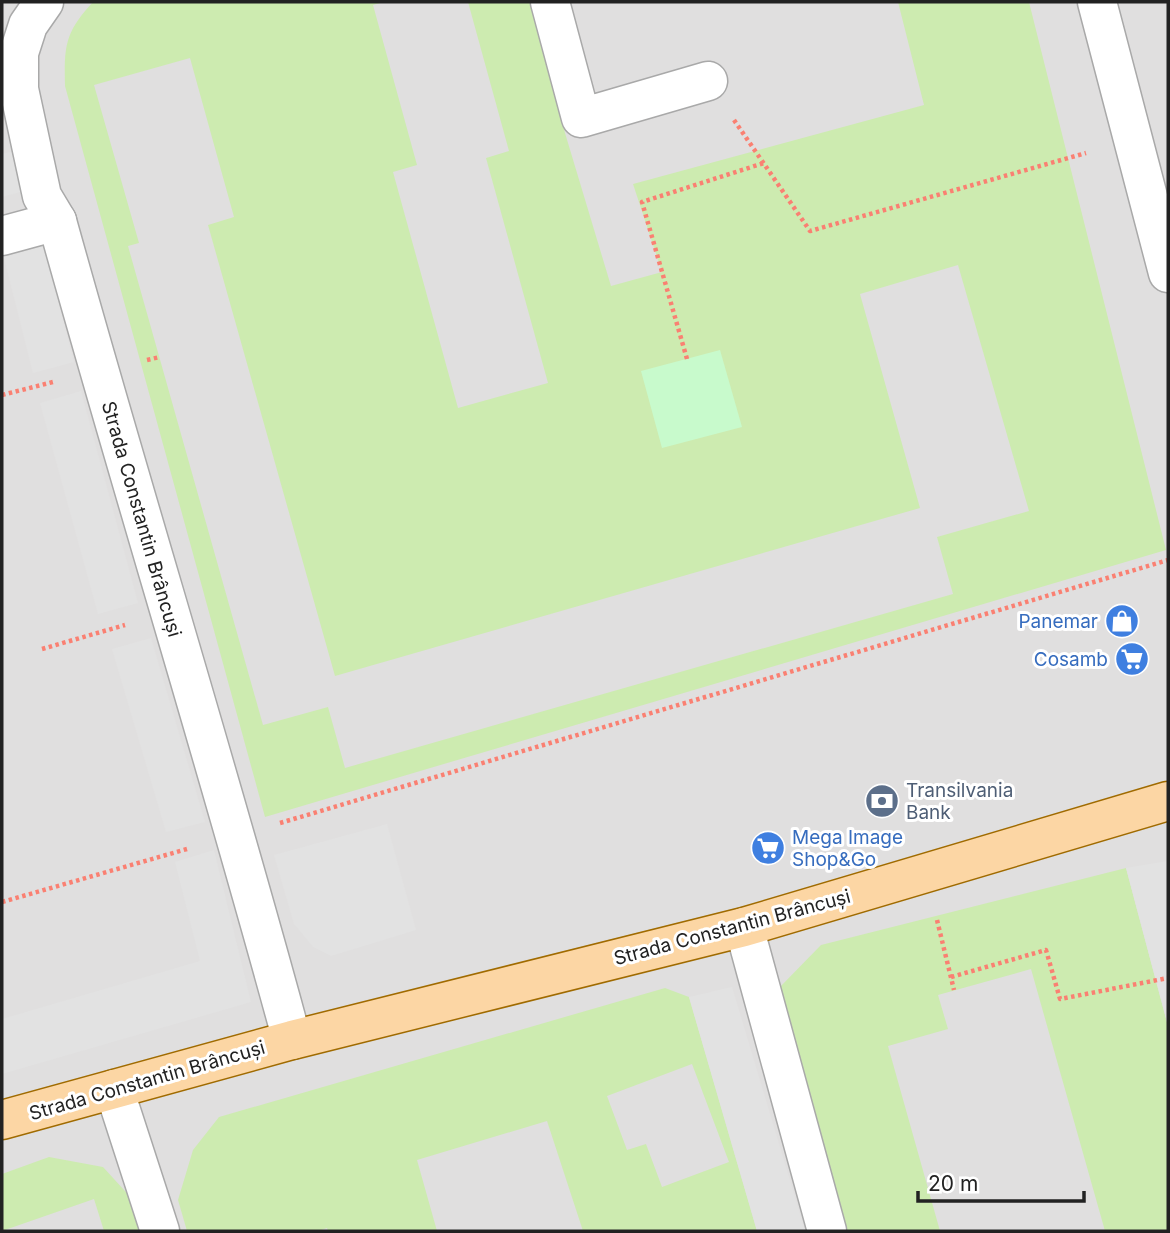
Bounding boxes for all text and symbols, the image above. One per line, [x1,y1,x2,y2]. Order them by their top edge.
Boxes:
street label: Strada Constantin Brâncuși [97,399,186,640]
shop icon: Panemar [1103,602,1141,640]
place label: Panemar [1018,610,1098,633]
supermarket icon: Cosamb [1113,640,1151,678]
place label: Cosamb [1034,648,1108,671]
place label: Transilvania Bank [906,779,1013,824]
bank icon: Transilvania Bank [863,782,901,820]
place label: Mega Image Shop&Go [792,826,903,871]
supermarket icon: Mega Image Shop&Go [749,829,787,867]
street label: Strada Constantin Brâncuși [611,885,853,970]
street label: Strada Constantin Brâncuși [27,1036,268,1125]
scale bar [918,1160,1084,1204]
text: 20 m [928,1171,978,1196]

